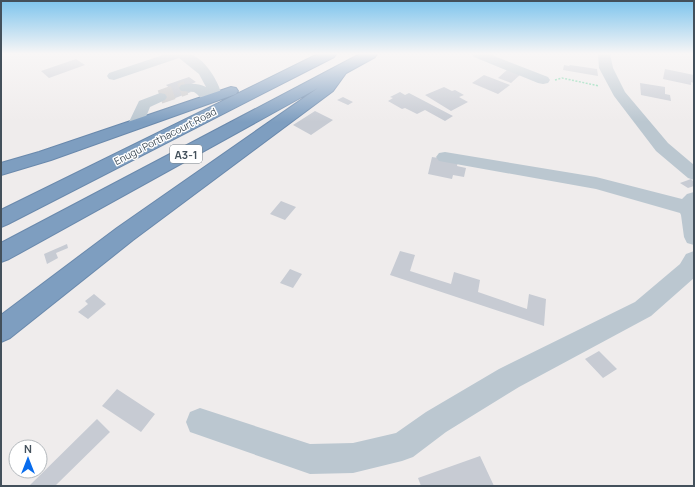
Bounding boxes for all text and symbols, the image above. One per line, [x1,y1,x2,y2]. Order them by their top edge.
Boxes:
street label: Enugu Porthacourt Road [111,104,219,168]
road number: A3-1 [170,145,202,163]
north arrow [8,439,48,479]
text: N [24,441,32,456]

